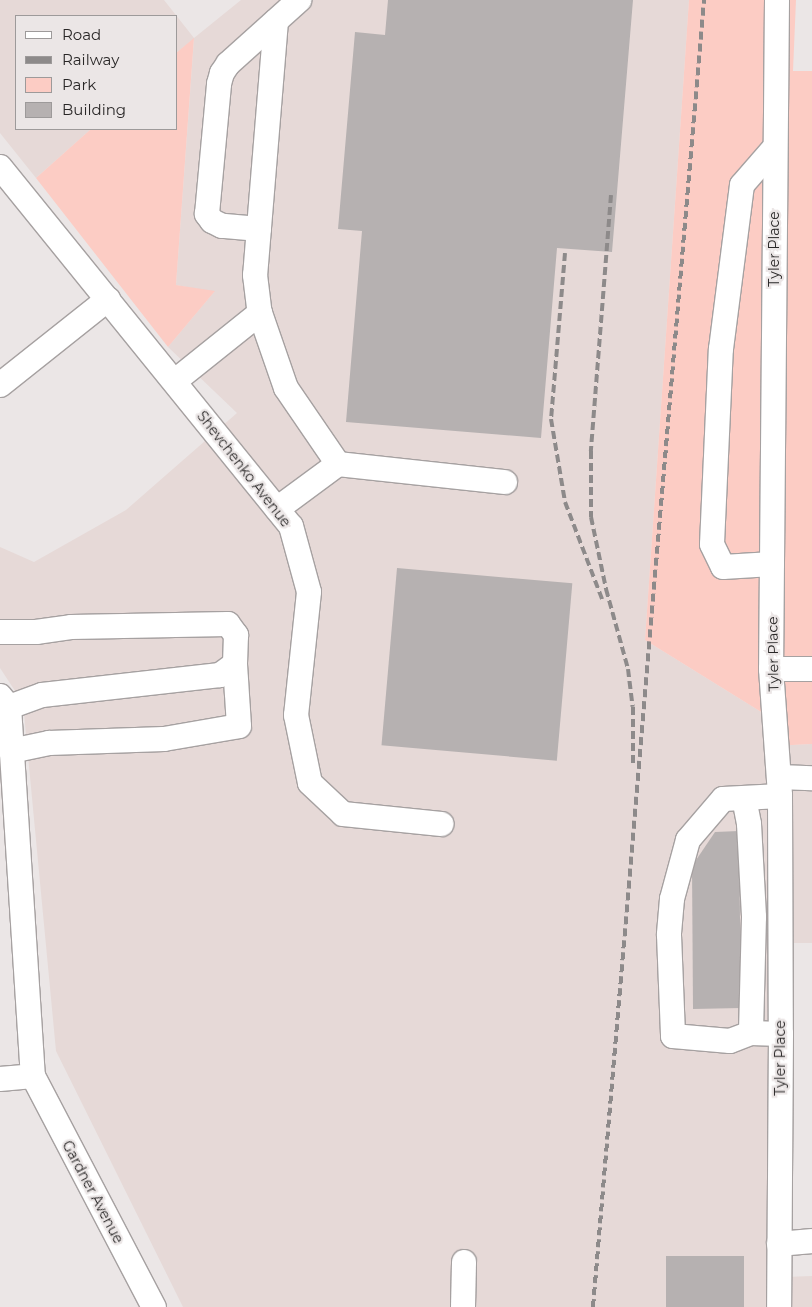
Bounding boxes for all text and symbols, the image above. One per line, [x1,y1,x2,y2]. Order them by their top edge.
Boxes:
legend [15,15,178,130]
text: Road [62,25,101,44]
text: Railway [62,50,119,69]
text: Park [62,75,96,94]
text: Building [62,100,126,119]
street label: Tyler Place [766,211,782,287]
street label: Shevchenko Avenue [194,408,294,530]
street label: Tyler Place [764,616,782,692]
street label: Tyler Place [772,1020,788,1096]
street label: Gardner Avenue [59,1138,127,1246]

